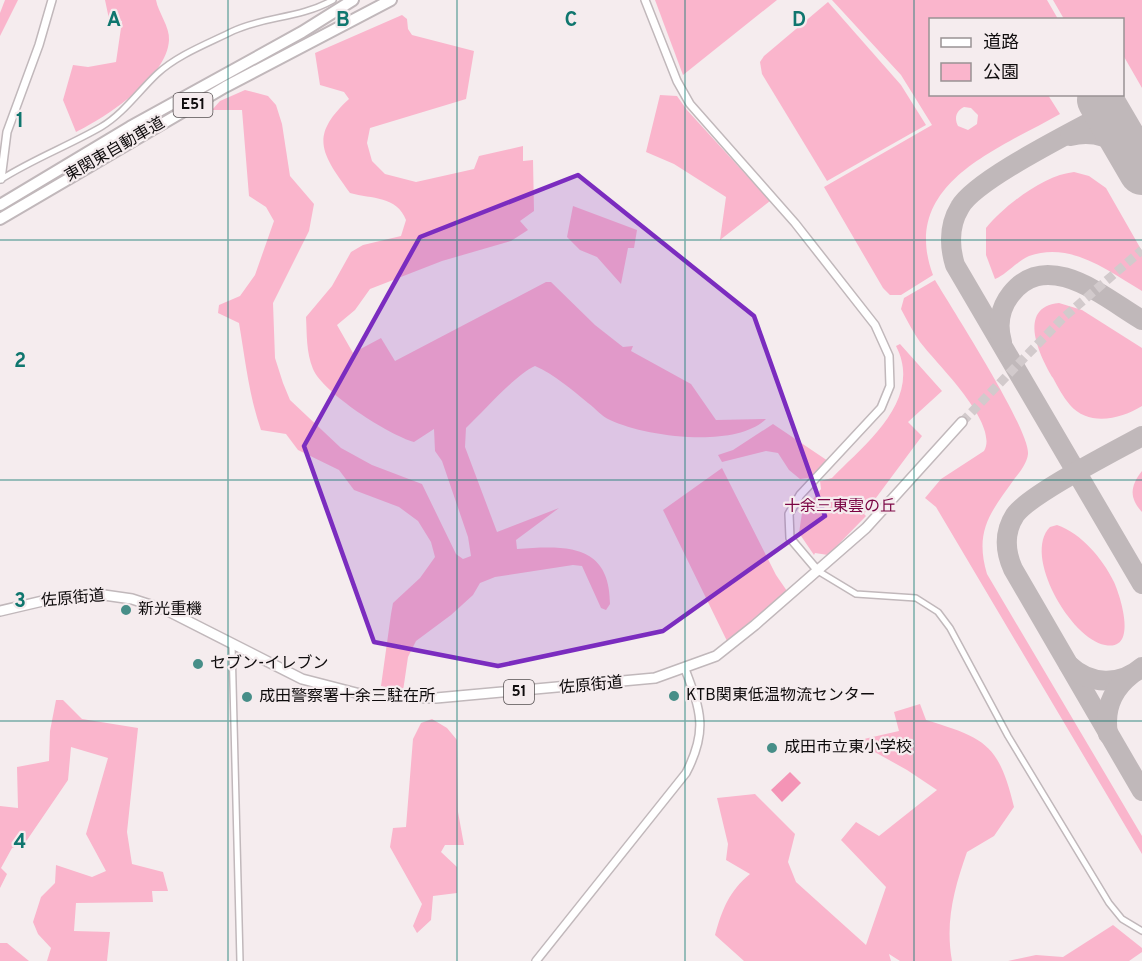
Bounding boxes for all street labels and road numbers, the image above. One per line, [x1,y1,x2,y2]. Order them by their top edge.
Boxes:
road number: E51 [174,93,212,117]
street label: 東関東自動車道 [61,113,169,187]
street label: 佐原街道 [40,586,106,612]
street label: 佐原街道 [558,673,624,699]
road number: 51 [504,680,534,704]

